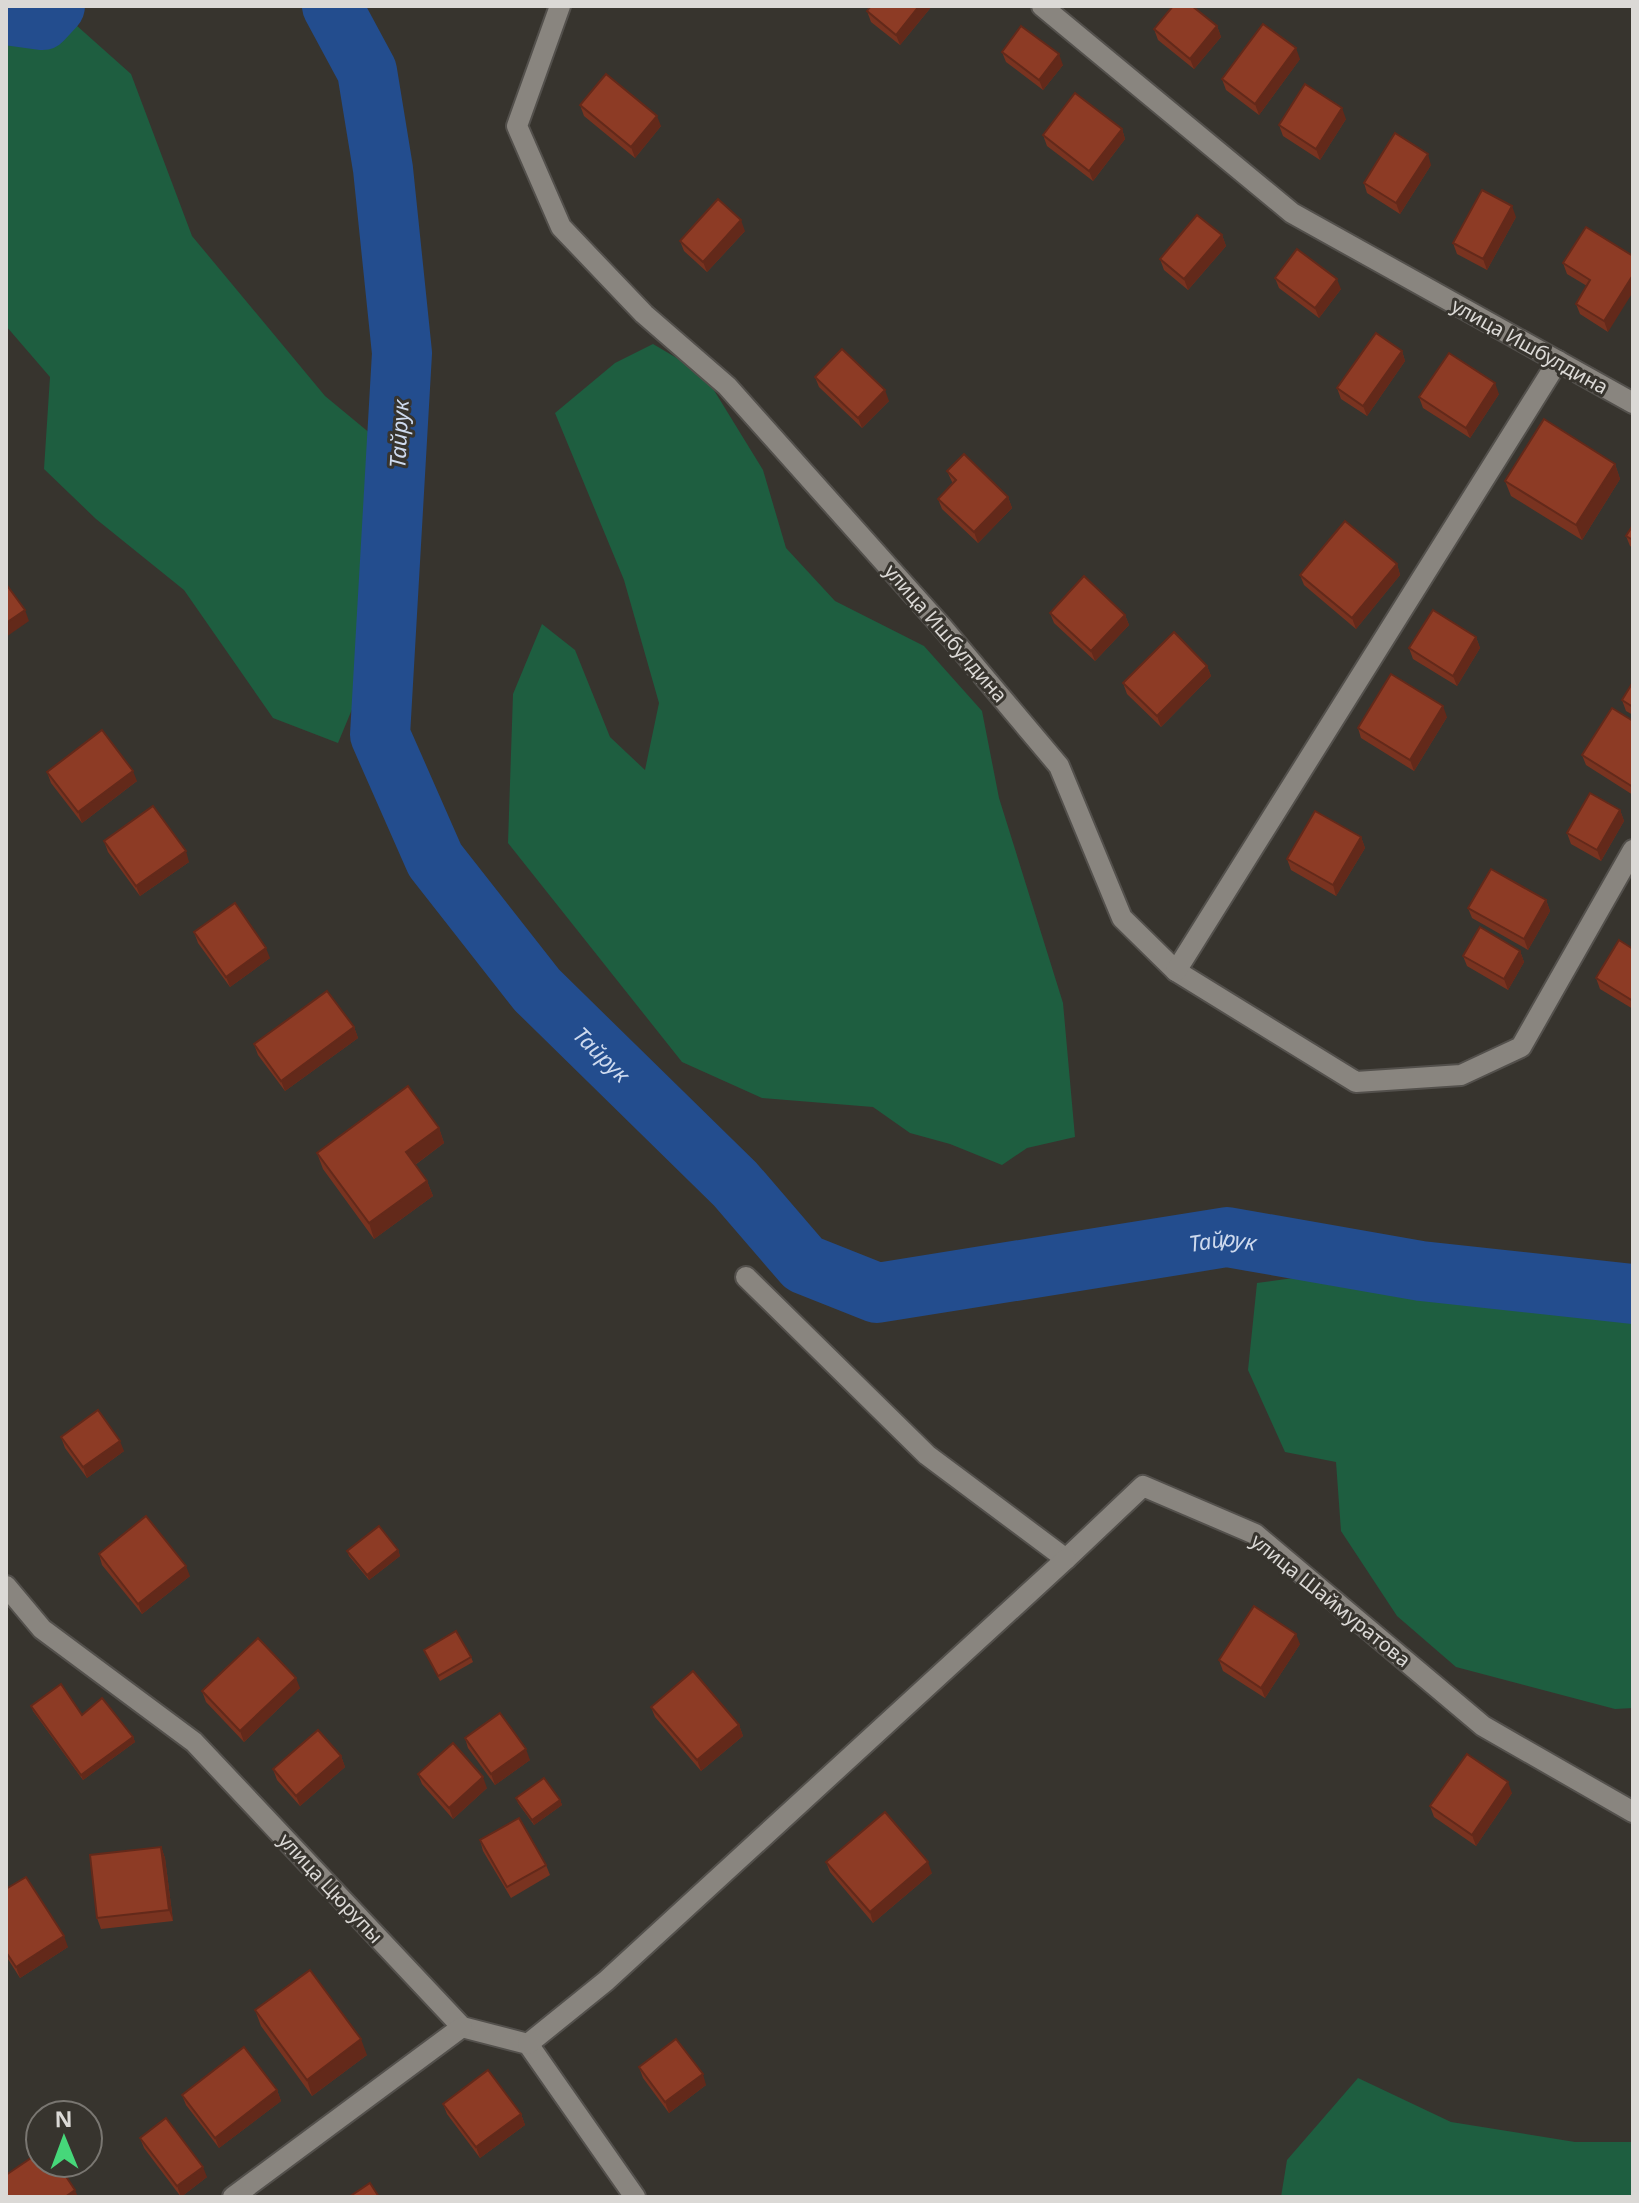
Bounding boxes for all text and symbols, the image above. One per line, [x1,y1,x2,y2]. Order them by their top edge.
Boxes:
street label: улица Ишбулдина [1447,292,1613,400]
water label: Тайрук [381,398,415,469]
street label: улица Ишбулдина [878,558,1014,708]
water label: Тайрук [567,1019,638,1089]
water label: Тайрук [1186,1221,1260,1258]
street label: улица Шаймуратова [1246,1527,1416,1673]
street label: улица Цюрупы [273,1827,389,1949]
north arrow [24,2099,104,2179]
text: N [54,2103,73,2133]

